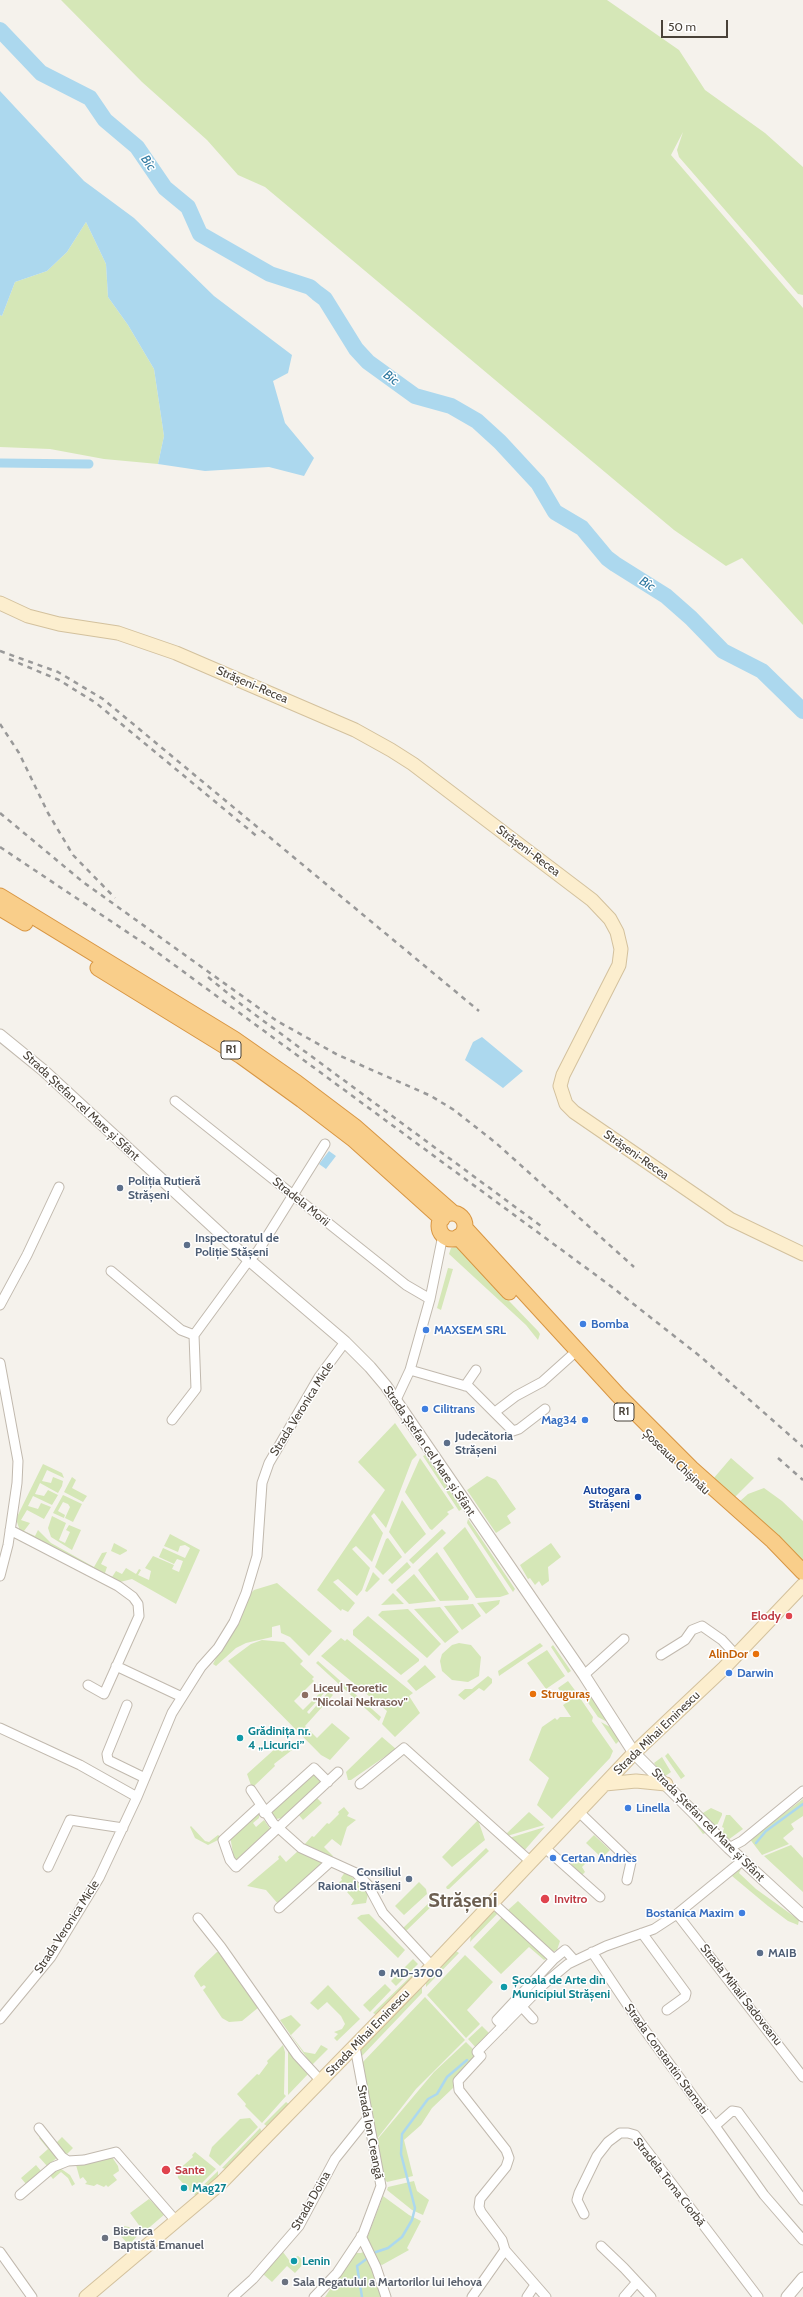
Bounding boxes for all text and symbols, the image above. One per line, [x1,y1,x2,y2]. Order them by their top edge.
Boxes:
scale bar [663,12,730,38]
text: 50 m [668,19,696,34]
water label: Bîc [137,152,159,174]
water label: Bîc [380,367,402,389]
water label: Bîc [636,573,658,595]
street label: Strășeni-Recea [214,663,290,707]
street label: Strășeni-Recea [493,822,563,880]
road number: R1 [221,1041,241,1059]
street label: Strada Ștefan cel Mare și Sfânt [20,1048,142,1164]
street label: Strășeni-Recea [601,1127,671,1183]
place label: Poliția Rutieră Strășeni [128,1174,201,1202]
street label: Stradela Morii [269,1175,333,1229]
marker: Poliția Rutieră Strășeni [115,1183,125,1193]
place label: Inspectoratul de Poliție Stășeni [195,1231,279,1259]
marker: Inspectoratul de Poliție Stășeni [182,1240,192,1250]
place label: Bomba [591,1317,629,1331]
marker: Bomba [578,1319,588,1329]
place label: MAXSEM SRL [434,1323,506,1337]
marker: MAXSEM SRL [421,1325,431,1335]
street label: Strada Veronica Micle [267,1359,337,1459]
street label: Strada Ștefan cel Mare și Sfânt [380,1383,478,1519]
place label: Cilitrans [433,1402,475,1416]
road number: R1 [614,1403,634,1421]
marker: Cilitrans [420,1404,430,1414]
place label: Mag34 [541,1413,577,1427]
marker: Mag34 [580,1415,590,1425]
street label: Șoseaua Chișinău [639,1426,713,1498]
place label: Judecătoria Strășeni [455,1429,513,1457]
marker: Judecătoria Strășeni [442,1438,452,1448]
place label: Autogara Strășeni [583,1483,630,1511]
marker: Autogara Strășeni [633,1492,643,1502]
place label: Elody [751,1609,781,1623]
marker: Elody [784,1611,794,1621]
place label: AlinDor [709,1647,748,1661]
marker: AlinDor [751,1649,761,1659]
place label: Darwin [737,1666,774,1680]
marker: Darwin [724,1668,734,1678]
place label: Liceul Teoretic "Nicolai Nekrasov" [313,1681,408,1709]
place label: Struguraș [541,1687,590,1701]
street label: Strada Mihai Eminescu [611,1688,703,1778]
marker: Struguraș [528,1689,538,1699]
marker: Liceul Teoretic "Nicolai Nekrasov" [300,1690,310,1700]
place label: Grădinița nr. 4 „Licurici” [248,1724,311,1752]
marker: Grădinița nr. 4 „Licurici” [235,1733,245,1743]
street label: Strada Ștefan cel Mare și Sfânt [648,1765,768,1885]
place label: Linella [636,1801,670,1815]
marker: Linella [623,1803,633,1813]
place label: Certan Andries [561,1851,637,1865]
marker: Certan Andries [548,1853,558,1863]
place label: Consiliul Raional Strășeni [318,1865,401,1893]
marker: Consiliul Raional Strășeni [404,1874,414,1884]
street label: Strada Veronica Micle [32,1878,102,1976]
district label: Strășeni [428,1889,498,1913]
place label: Invitro [554,1892,587,1906]
marker: Invitro [539,1893,551,1905]
place label: Bostanica Maxim [646,1906,734,1920]
marker: Bostanica Maxim [737,1908,747,1918]
street label: Strada Mihail Sadoveanu [697,1941,785,2049]
place label: MAIB [768,1946,796,1960]
marker: MAIB [755,1948,765,1958]
place label: MD-3700 [390,1966,443,1980]
marker: MD-3700 [377,1968,387,1978]
place label: Școala de Arte din Municipiul Strășeni [512,1973,610,2001]
marker: Școala de Arte din Municipiul Strășeni [499,1982,509,1992]
street label: Strada Mihai Eminescu [323,1987,413,2079]
street label: Strada Constantin Stamati [621,2001,711,2117]
street label: Strada Ion Creangă [354,2084,386,2180]
street label: Stradela Toma Ciorbă [630,2135,708,2229]
place label: Sante [175,2163,205,2177]
marker: Sante [160,2164,172,2176]
street label: Strada Doina [288,2169,334,2233]
place label: Mag27 [192,2181,226,2195]
marker: Mag27 [179,2183,189,2193]
place label: Biserica Baptistă Emanuel [113,2224,204,2252]
marker: Biserica Baptistă Emanuel [100,2233,110,2243]
place label: Lenin [302,2254,330,2268]
marker: Lenin [289,2256,299,2266]
place label: Sala Regatului a Martorilor lui Iehova [293,2275,482,2289]
marker: Sala Regatului a Martorilor lui Iehova [280,2277,290,2287]

